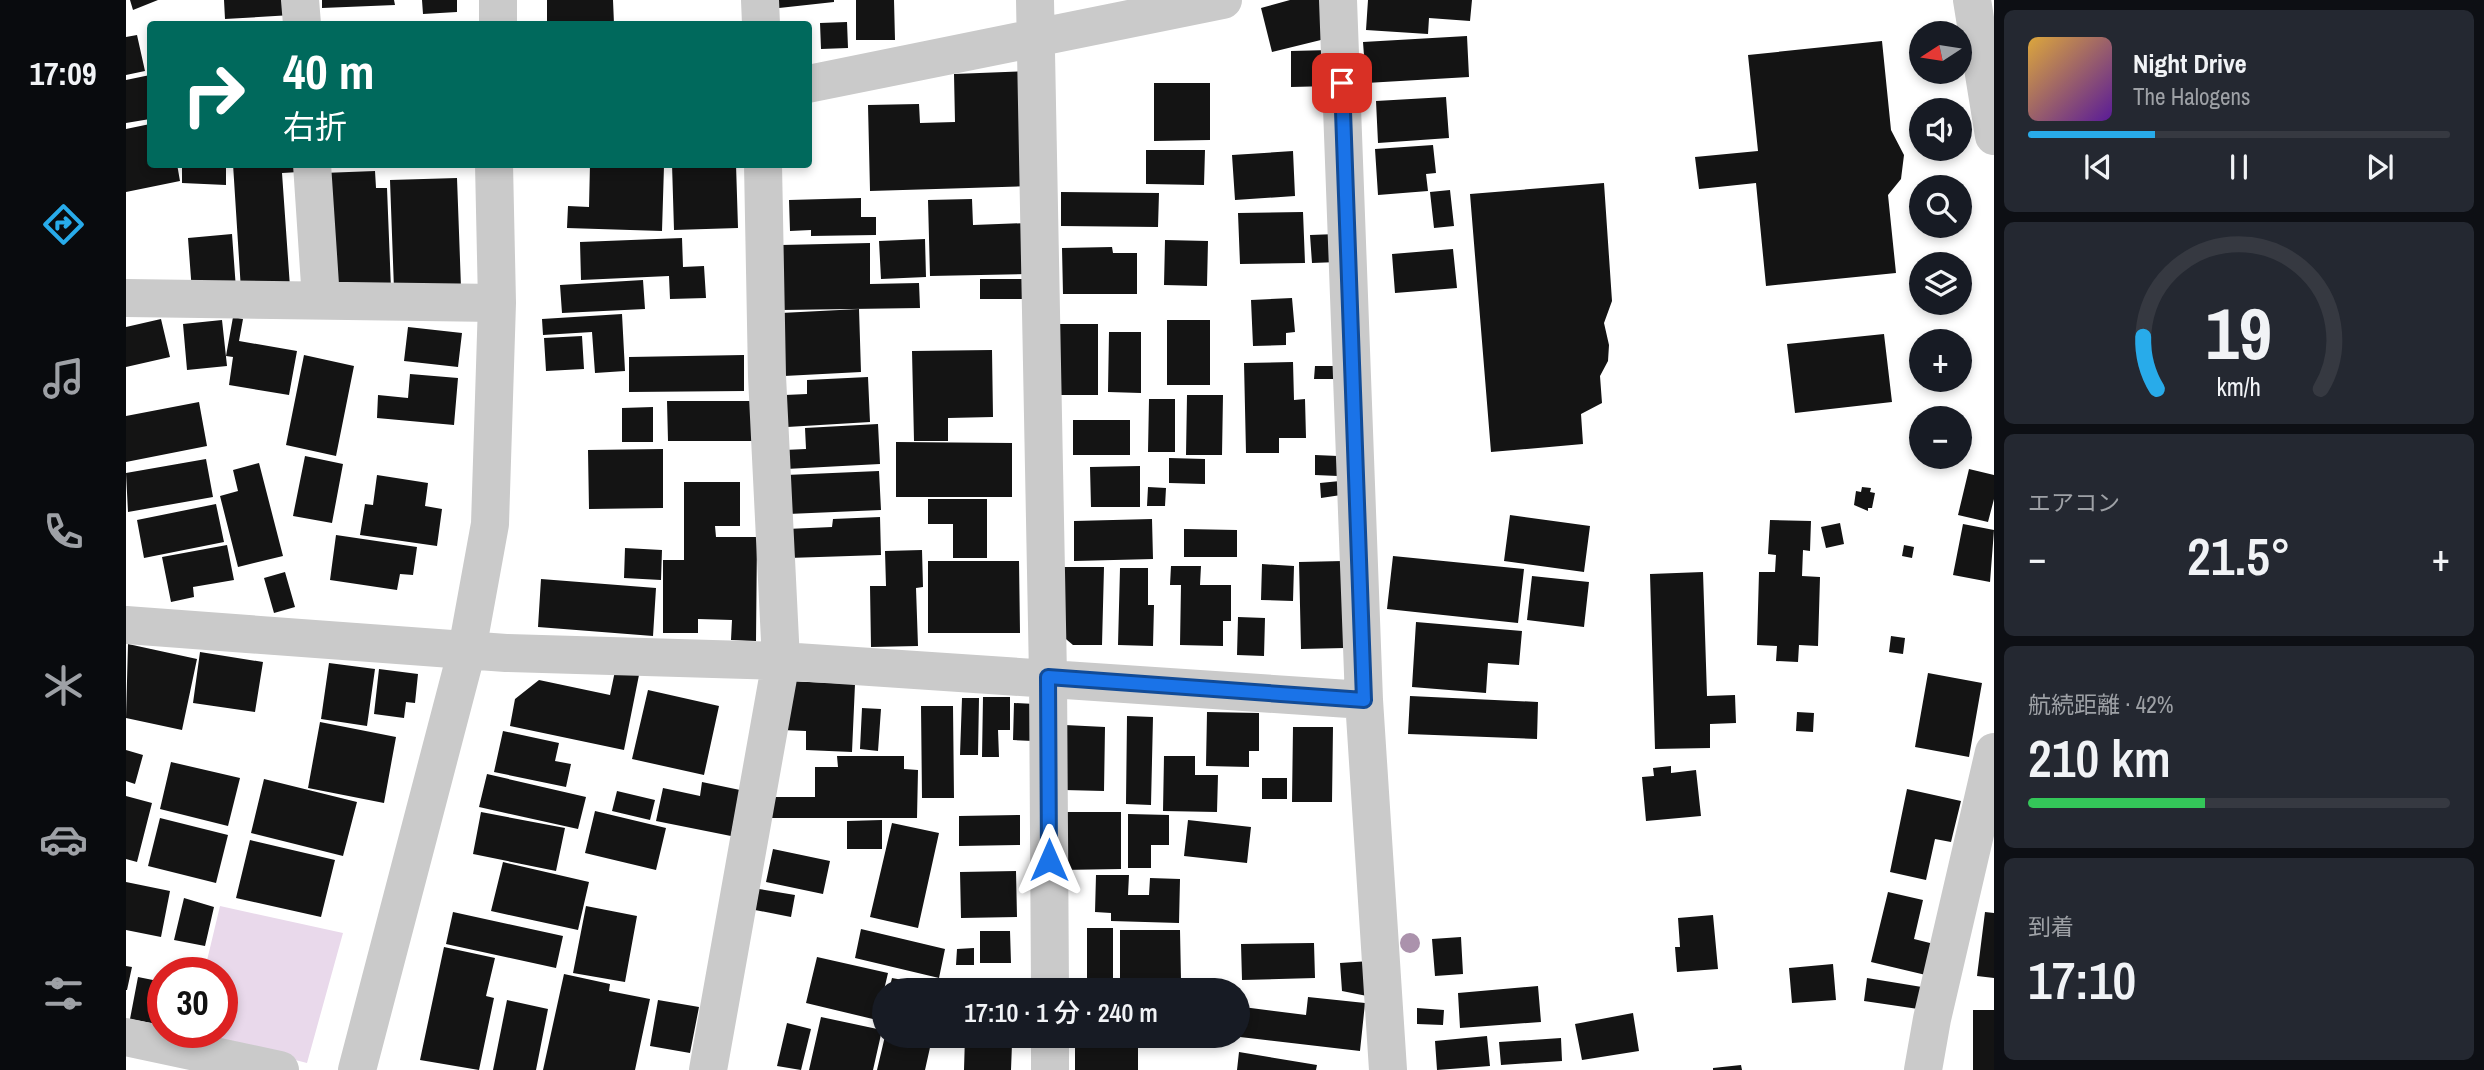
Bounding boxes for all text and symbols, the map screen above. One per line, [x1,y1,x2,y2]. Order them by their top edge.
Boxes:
north arrow [1909,21,1972,84]
map controls [1909,21,1972,469]
text: 40 m [283,38,375,104]
text: Night Drive [2133,46,2247,81]
icon: right [168,49,259,140]
text: 17:09 [29,52,97,95]
pin [1312,53,1372,113]
icon: arrive [1323,64,1361,102]
text: The Halogens [2133,81,2250,112]
button: sound [1909,98,1972,161]
text: 右折 [283,105,347,148]
icon: previous [2079,148,2117,186]
icon: pause [2220,148,2258,186]
icon: next [2361,148,2399,186]
button: search [1909,175,1972,238]
icon: directions [39,200,88,249]
button: layers [1909,252,1972,315]
text: 19 [2206,284,2272,382]
button: + [1909,329,1972,392]
icon: music [39,354,88,403]
text: km/h [2217,370,2261,404]
button: − [1909,406,1972,469]
text: エアコン [2028,487,2120,518]
icon: phone [39,507,88,556]
text: 21.5° [2187,521,2291,591]
text: − [2028,532,2046,583]
text: + [2432,532,2450,583]
icon: climate [39,661,88,710]
text: 航続距離 · 42% [2028,689,2173,720]
text: 210 km [2028,723,2171,793]
icon: car [39,815,88,864]
position arrow [1012,823,1086,897]
text: 到着 [2028,911,2074,942]
text: 17:10 [2028,945,2136,1015]
speed limit sign: 30 [147,957,238,1048]
icon: filters [39,969,88,1018]
text: 17:10 · 1 分 · 240 m [964,995,1158,1030]

